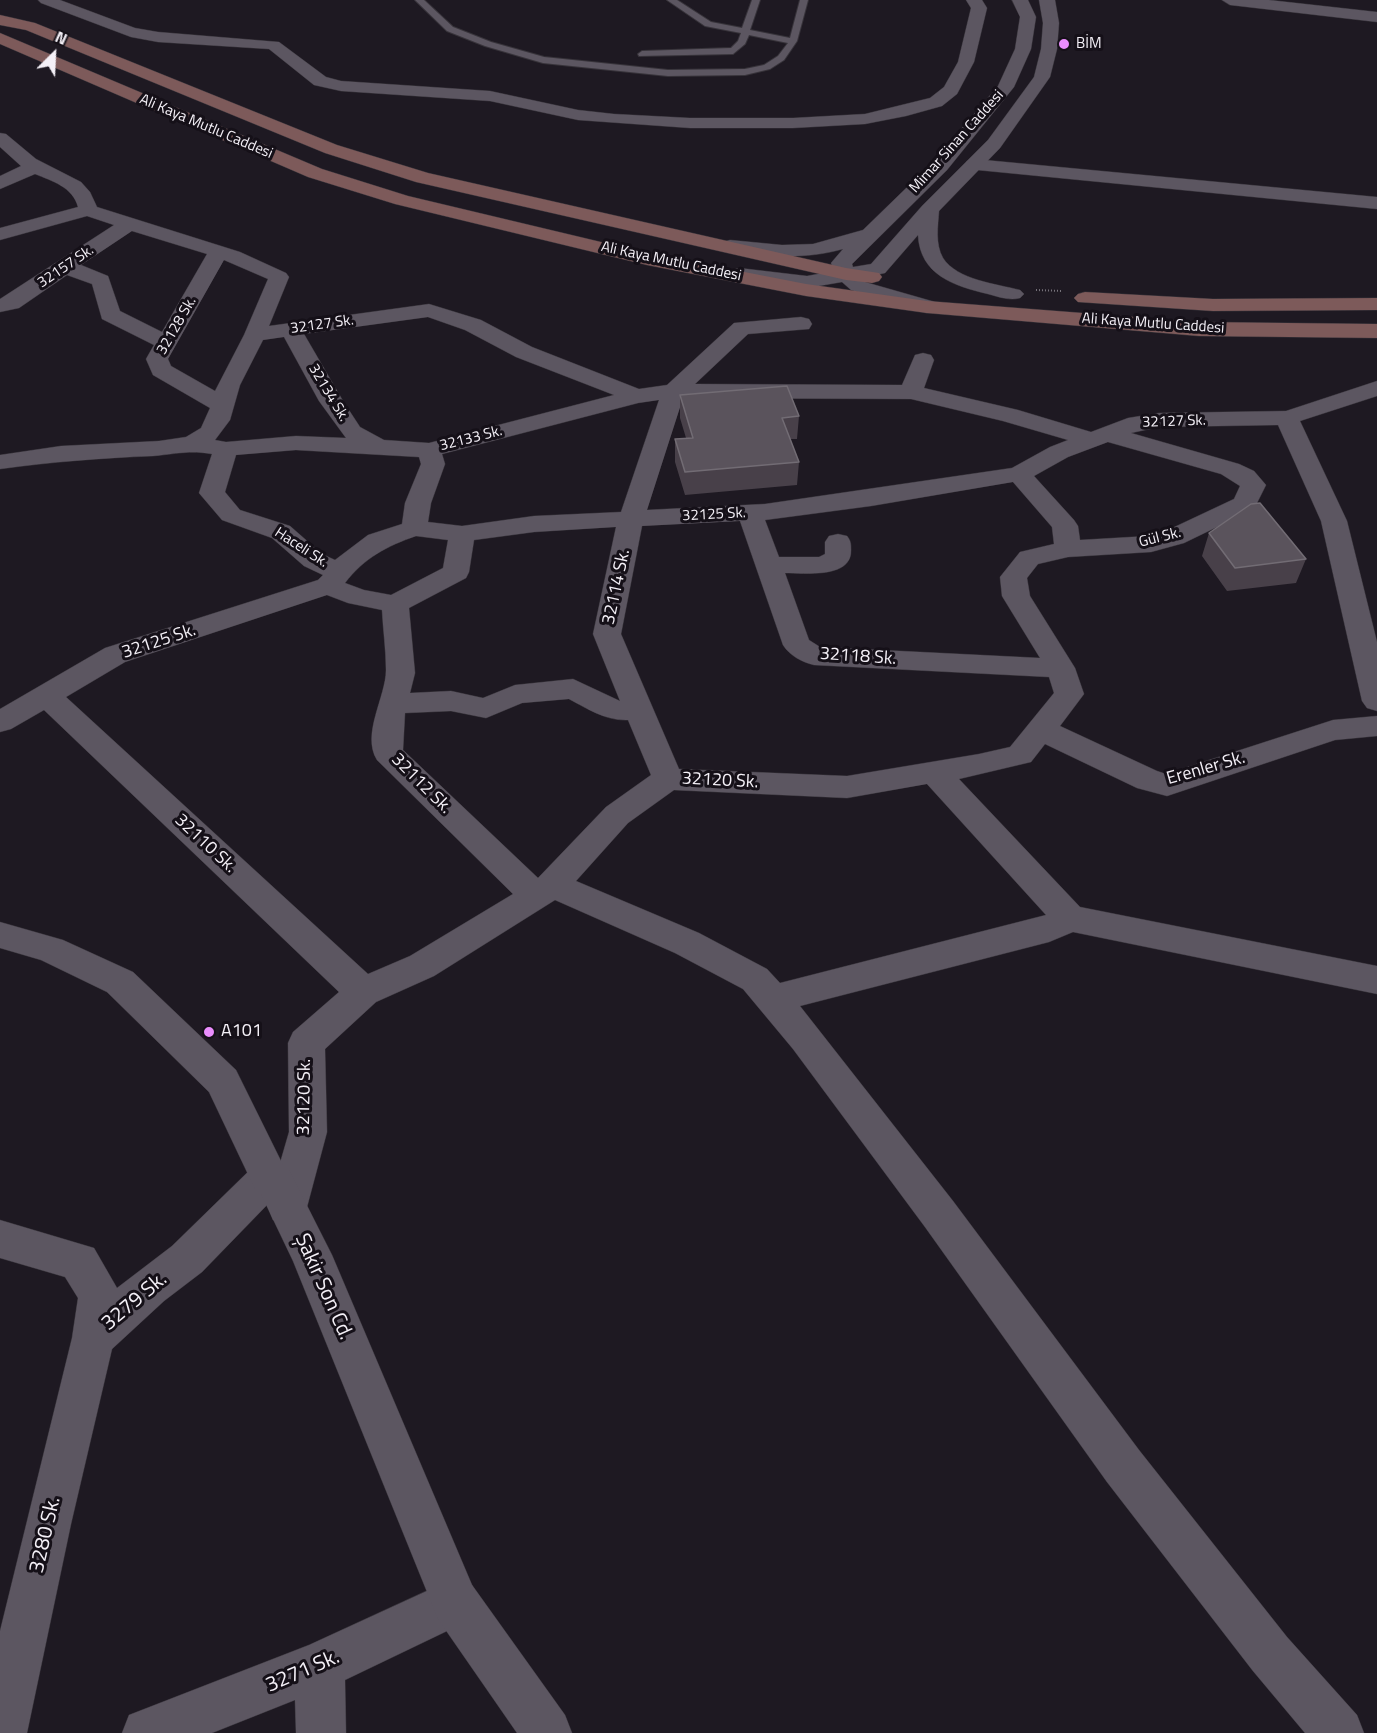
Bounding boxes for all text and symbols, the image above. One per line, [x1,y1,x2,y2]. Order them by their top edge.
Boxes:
north arrow [24,24,84,84]
text: N [51,24,71,51]
place label: BİM [1076,35,1102,53]
marker: BİM [1057,37,1071,51]
street label: Mimar Sinan Caddesi [906,87,1008,197]
street label: Ali Kaya Mutlu Caddesi [137,91,275,163]
street label: Ali Kaya Mutlu Caddesi [599,238,743,286]
street label: 32157 Sk. [34,242,98,292]
street label: 32128 Sk. [153,294,201,358]
street label: Ali Kaya Mutlu Caddesi [1081,310,1225,338]
street label: 32127 Sk. [289,312,355,338]
street label: 32134 Sk. [304,361,352,425]
street label: 32127 Sk. [1142,412,1206,432]
street label: 32133 Sk. [438,423,504,455]
street label: 32125 Sk. [682,504,746,526]
street label: Haceli Sk. [271,524,331,572]
street label: Gül Sk. [1137,524,1183,552]
street label: 32114 Sk. [598,547,636,627]
street label: 32125 Sk. [119,620,199,664]
street label: 32118 Sk. [819,644,897,670]
street label: Erenler Sk. [1164,748,1248,790]
street label: 32112 Sk. [386,749,456,819]
street label: 32120 Sk. [681,768,759,794]
street label: 32110 Sk. [170,810,240,878]
place label: A101 [221,1021,262,1043]
marker: A101 [202,1025,216,1039]
street label: 32120 Sk. [294,1059,316,1135]
street label: Şakir Son Cd. [288,1230,358,1344]
street label: 3279 Sk. [97,1267,173,1337]
street label: 3280 Sk. [25,1494,67,1576]
street label: 3271 Sk. [262,1645,344,1699]

